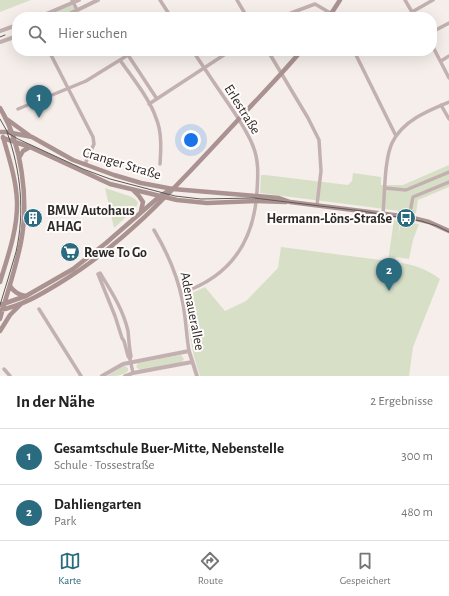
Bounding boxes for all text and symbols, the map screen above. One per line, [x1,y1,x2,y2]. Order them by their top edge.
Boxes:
search box [12,12,437,56]
icon: search [26,23,48,45]
text: Hier suchen [58,26,128,41]
street label: Erlestraße [221,82,263,137]
pin: 1 [26,85,52,118]
your location [181,130,201,150]
street label: Cranger Straße [81,145,163,183]
place label: BMW Autohaus AHAG [47,204,135,234]
building icon: BMW Autohaus AHAG [22,207,44,229]
bus stop icon: Hermann-Löns-Straße [395,207,417,229]
place label: Hermann-Löns-Straße [267,212,392,226]
supermarket icon: Rewe To Go [59,241,81,263]
place label: Rewe To Go [84,246,147,260]
pin: 2 [376,258,402,291]
street label: Adenauerallee [178,271,206,352]
text: In der Nähe [16,393,95,410]
text: 2 Ergebnisse [370,395,433,408]
text: Gesamtschule Buer-Mitte, Nebenstelle [54,441,284,456]
text: 1 [27,450,31,463]
text: 300 m [401,450,433,463]
text: Schule · Tossestraße [54,459,154,472]
text: Dahliengarten [54,497,142,512]
text: 2 [26,506,32,519]
text: 480 m [401,506,433,519]
text: Park [54,515,76,528]
tab: Karte [58,550,81,587]
tab: Route [198,550,223,587]
tab: Gespeichert [340,550,391,587]

